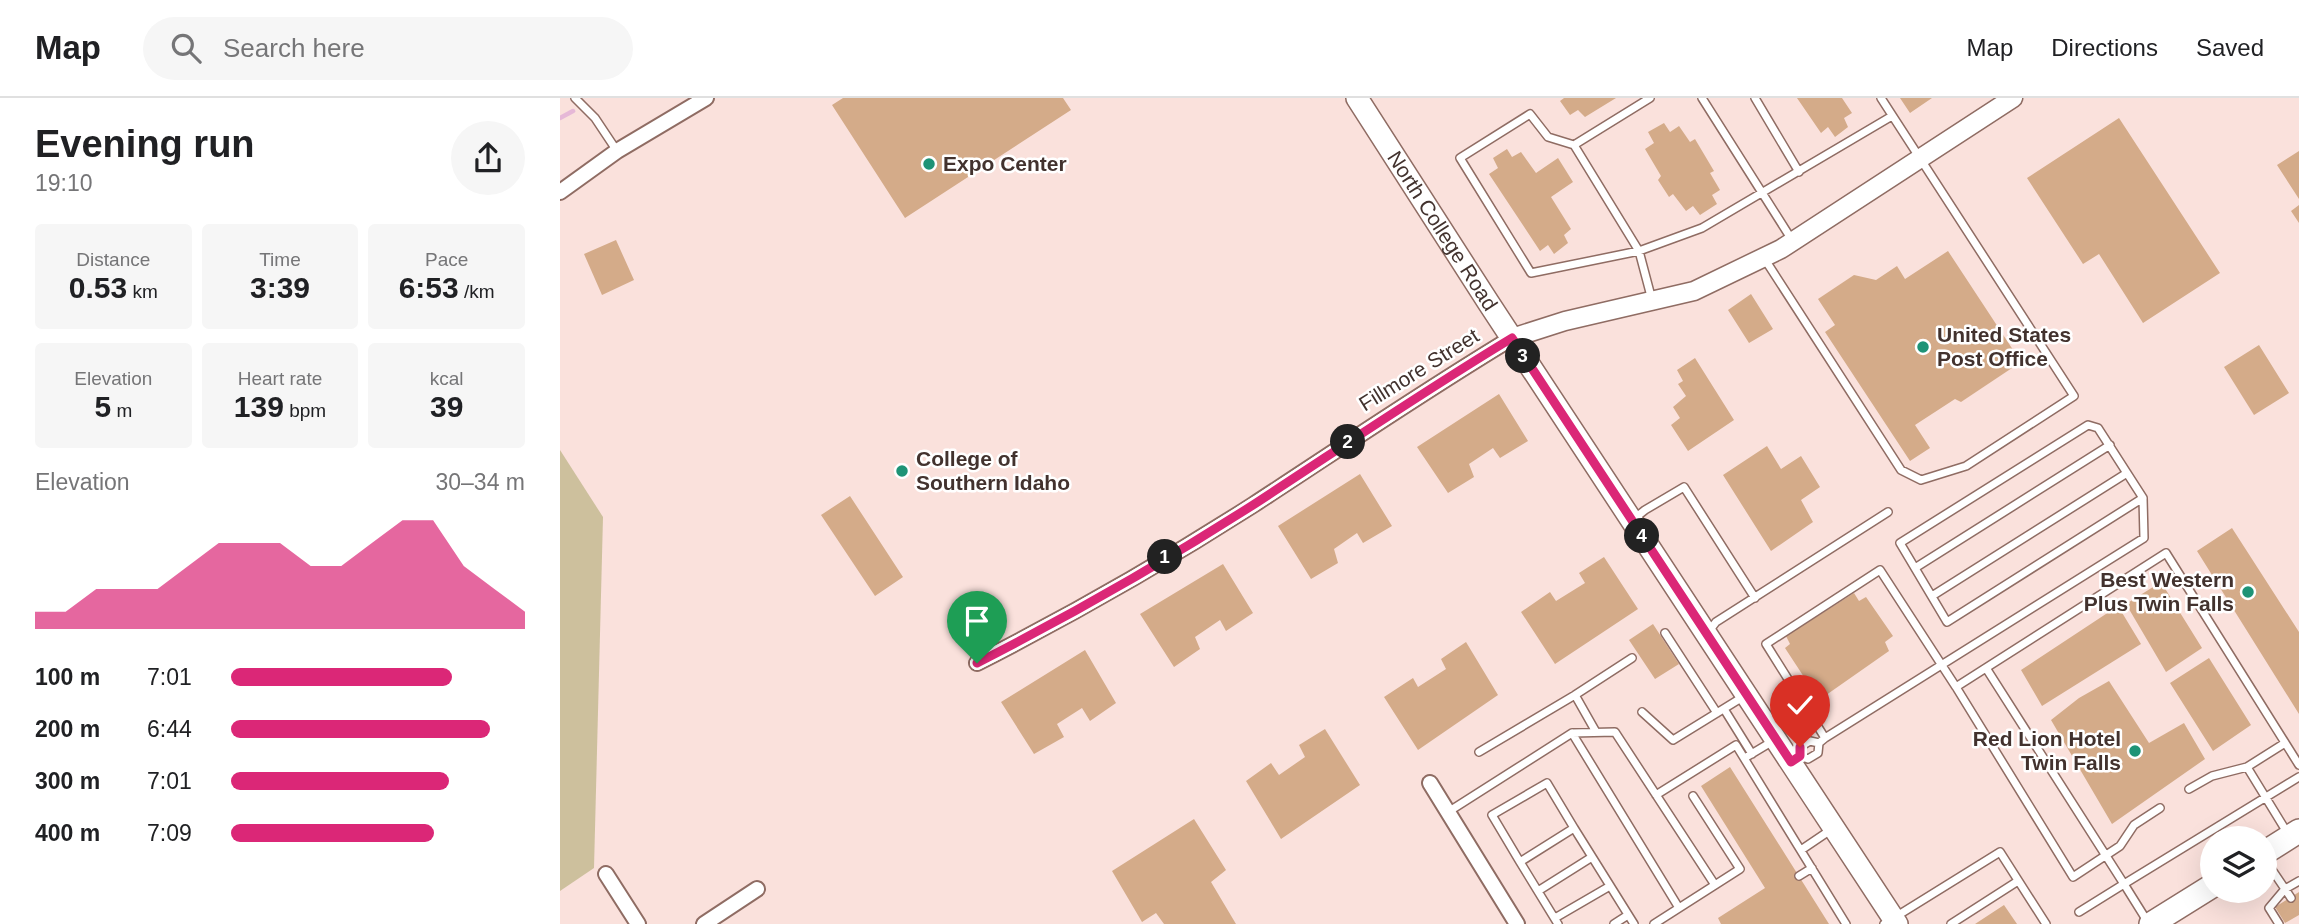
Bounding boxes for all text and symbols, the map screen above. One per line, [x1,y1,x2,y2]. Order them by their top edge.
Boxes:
search box [143,17,633,80]
text: Map [35,29,101,66]
icon: search [167,29,205,67]
text: Search here [223,33,365,63]
text: Map [1967,34,2013,61]
text: Directions [2051,34,2158,61]
text: Saved [2196,34,2264,61]
button: share [451,121,525,195]
text: Evening run [35,123,255,165]
street label: North College Road [1383,147,1502,315]
place label: Expo Center [943,152,1067,175]
marker: Expo Center [921,156,937,172]
text: 19:10 [35,170,93,196]
text: Distance [76,249,150,270]
text: Time [259,249,301,270]
text: Pace [425,249,468,270]
text: 0.53 [69,271,127,304]
text: 3:39 [250,271,310,304]
text: 6:53 [399,271,459,304]
text: km [127,281,158,302]
text: /km [459,281,495,302]
place label: United States Post Office [1937,323,2071,370]
street label: Fillmore Street [1355,324,1483,416]
pin: 3 [1506,338,1541,374]
marker: United States Post Office [1915,339,1931,355]
text: 3 [1517,345,1528,366]
text: Elevation [74,368,152,389]
text: Heart rate [238,368,322,389]
text: kcal [430,368,464,389]
text: 5 [94,390,111,423]
text: 139 [234,390,284,423]
text: 39 [430,390,463,423]
text: m [111,400,132,421]
text: bpm [284,400,326,421]
pin: 2 [1330,424,1366,460]
text: 2 [1342,431,1353,452]
place label: College of Southern Idaho [916,447,1070,494]
marker: College of Southern Idaho [894,463,910,479]
text: Elevation [35,469,130,495]
text: 30–34 m [435,469,525,495]
pin: 4 [1624,518,1660,554]
text: 4 [1636,525,1647,546]
pin: 1 [1148,540,1182,574]
text: 1 [1159,546,1170,567]
place label: Best Western Plus Twin Falls [2084,568,2234,615]
marker: Best Western Plus Twin Falls [2240,584,2256,600]
pin [947,591,1007,663]
icon: arrive [958,602,996,640]
text: 100 m [35,664,100,690]
text: 7:01 [147,664,192,690]
pin [1770,675,1830,747]
icon: check [1781,686,1819,724]
text: 200 m [35,716,100,742]
text: 6:44 [147,716,192,742]
place label: Red Lion Hotel Twin Falls [1973,727,2121,774]
marker: Red Lion Hotel Twin Falls [2127,743,2143,759]
text: 300 m [35,768,100,794]
text: 7:01 [147,768,192,794]
text: 400 m [35,820,100,846]
text: 7:09 [147,820,192,846]
map controls [2200,826,2277,903]
button: layers [2200,826,2277,903]

